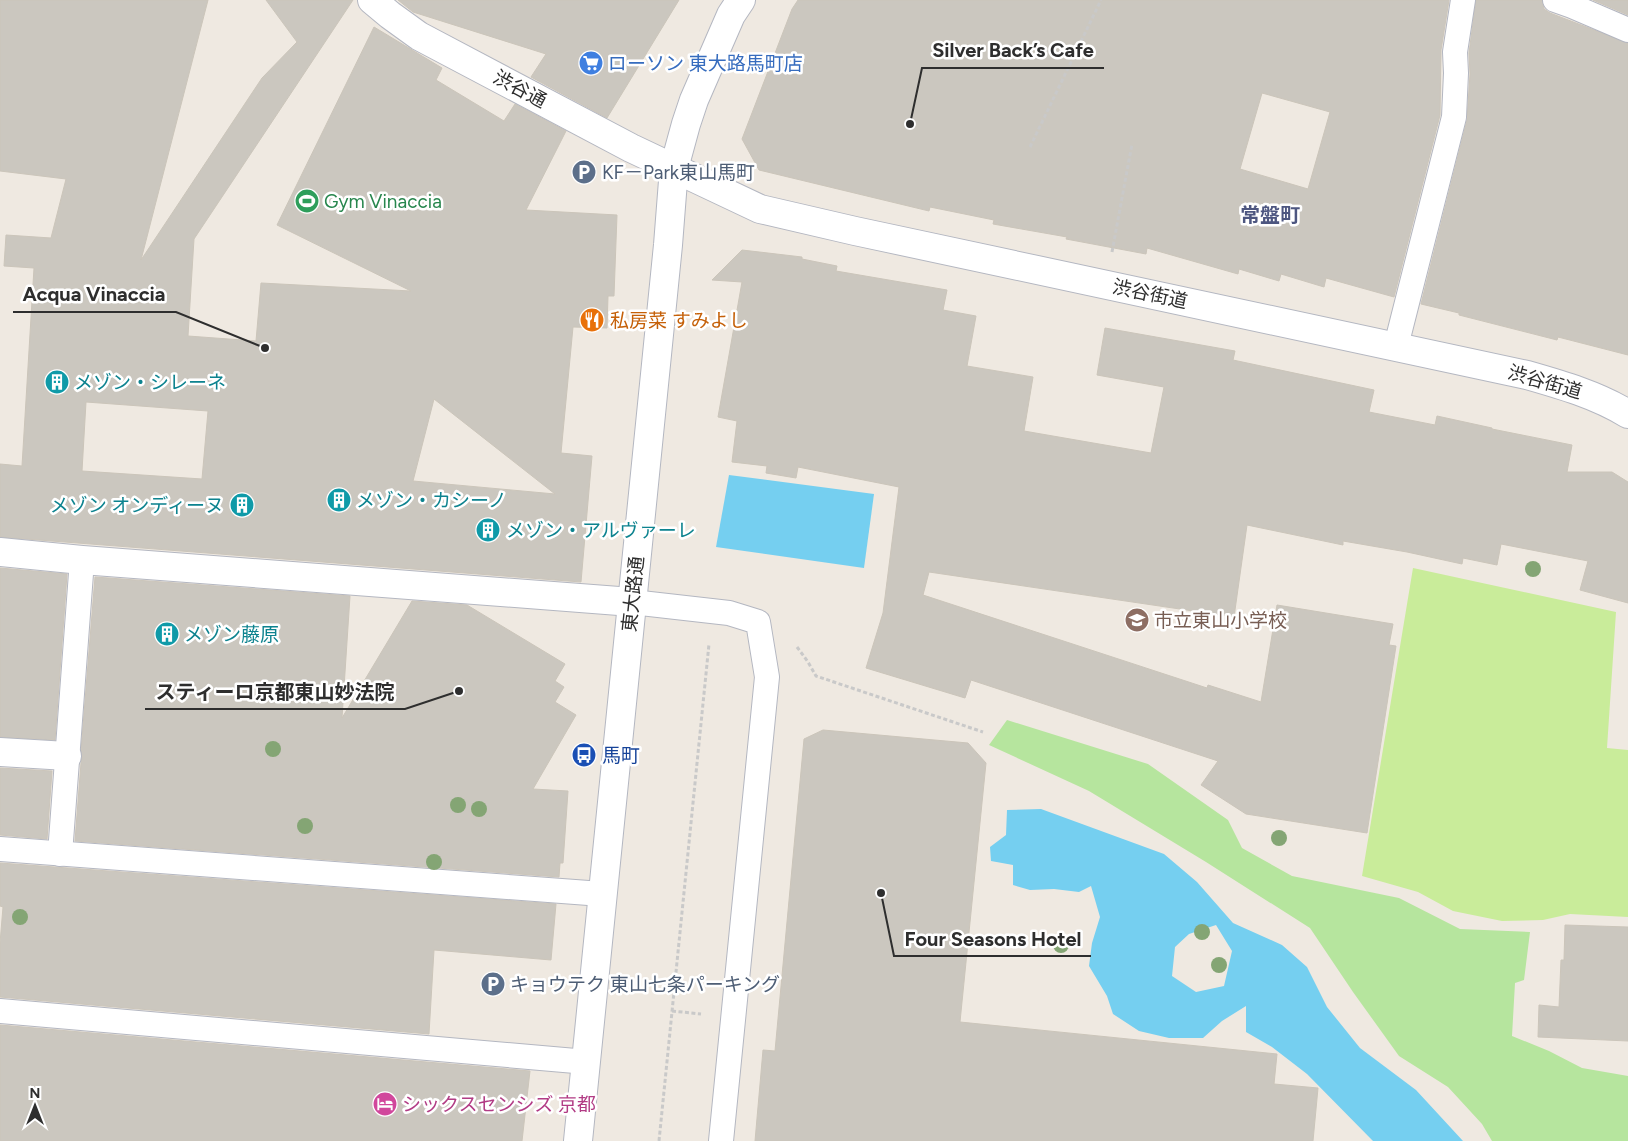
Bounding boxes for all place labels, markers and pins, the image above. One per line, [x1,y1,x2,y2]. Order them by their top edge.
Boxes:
callout: Silver Back’s Cafe [922,33,1104,68]
supermarket icon: ローソン 東大路馬町店 [578,50,604,76]
place label: ローソン 東大路馬町店 [608,52,803,75]
parking icon: KF－Park東山馬町 [571,159,597,185]
place label: KF－Park東山馬町 [602,161,755,184]
sports icon: Gym Vinaccia [294,188,320,214]
place label: Gym Vinaccia [324,190,442,213]
callout: Acqua Vinaccia [13,277,176,312]
restaurant icon: 私房菜 すみよし [579,307,605,333]
place label: 私房菜 すみよし [610,309,748,332]
building icon: メゾン・シレーネ [44,369,70,395]
place label: メゾン・シレーネ [74,371,226,394]
building icon: メゾン・カシーノ [326,487,352,513]
place label: メゾン・カシーノ [356,489,507,512]
building icon: メゾン オンディーヌ [229,492,255,518]
place label: メゾン オンディーヌ [50,494,224,517]
building icon: メゾン・アルヴァーレ [475,517,501,543]
place label: メゾン・アルヴァーレ [506,519,696,542]
school or university icon: 市立東山小学校 [1124,607,1150,633]
place label: 市立東山小学校 [1154,609,1287,632]
building icon: メゾン藤原 [154,621,180,647]
place label: メゾン藤原 [184,623,279,646]
callout: スティーロ京都東山妙法院 [145,674,405,709]
bus stop icon: 馬町 [571,742,597,768]
place label: 馬町 [602,744,640,767]
callout: Four Seasons Hotel [894,921,1091,956]
parking icon: キョウテク 東山七条パーキング [480,971,506,997]
place label: キョウテク 東山七条パーキング [510,973,780,996]
hotel icon: シックスセンシズ 京都 [372,1091,398,1117]
place label: シックスセンシズ 京都 [402,1093,596,1116]

